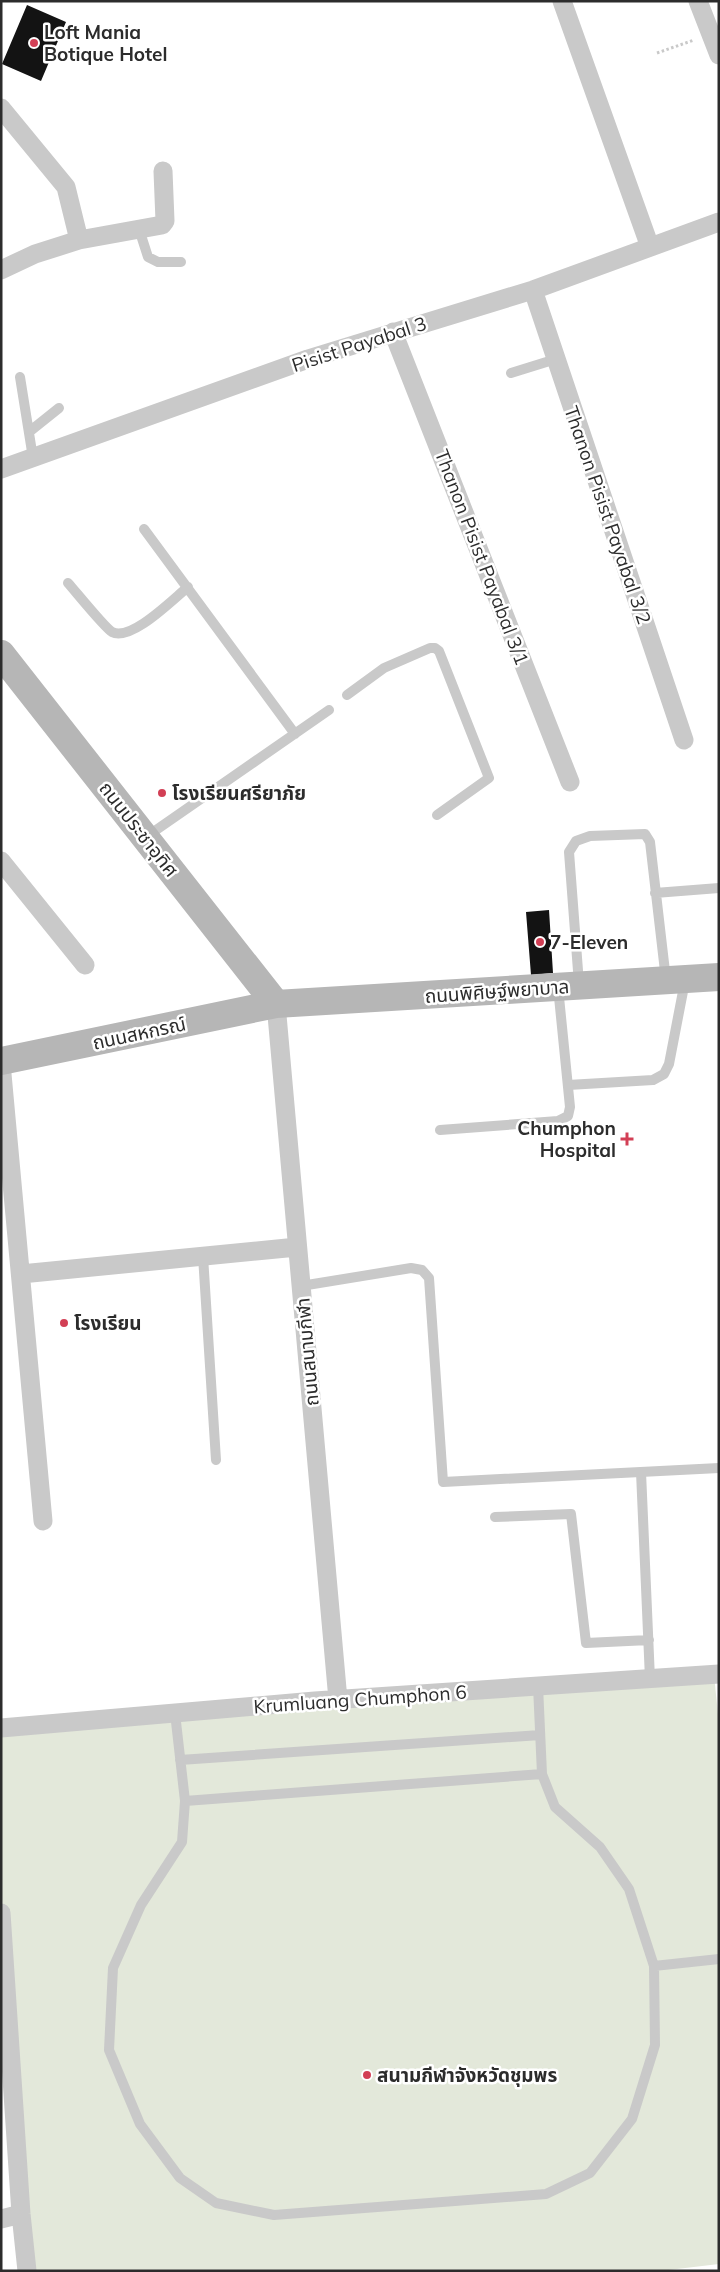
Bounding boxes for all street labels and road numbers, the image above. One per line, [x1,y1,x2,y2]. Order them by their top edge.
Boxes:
street label: Pisist Payabal 3 [289,311,429,377]
street label: Thanon Pisist Payabal 3/2 [559,403,657,627]
street label: Thanon Pisist Payabal 3/1 [430,446,534,668]
street label: ถนนประชาอุทิศ [94,776,184,882]
street label: ถนนพิศิษฐ์พยาบาล [424,974,570,1008]
street label: ถนนสหกรณ์ [90,1011,188,1055]
street label: ถนนสนามกีฬา [290,1297,324,1407]
street label: Krumluang Chumphon 6 [253,1680,467,1718]

